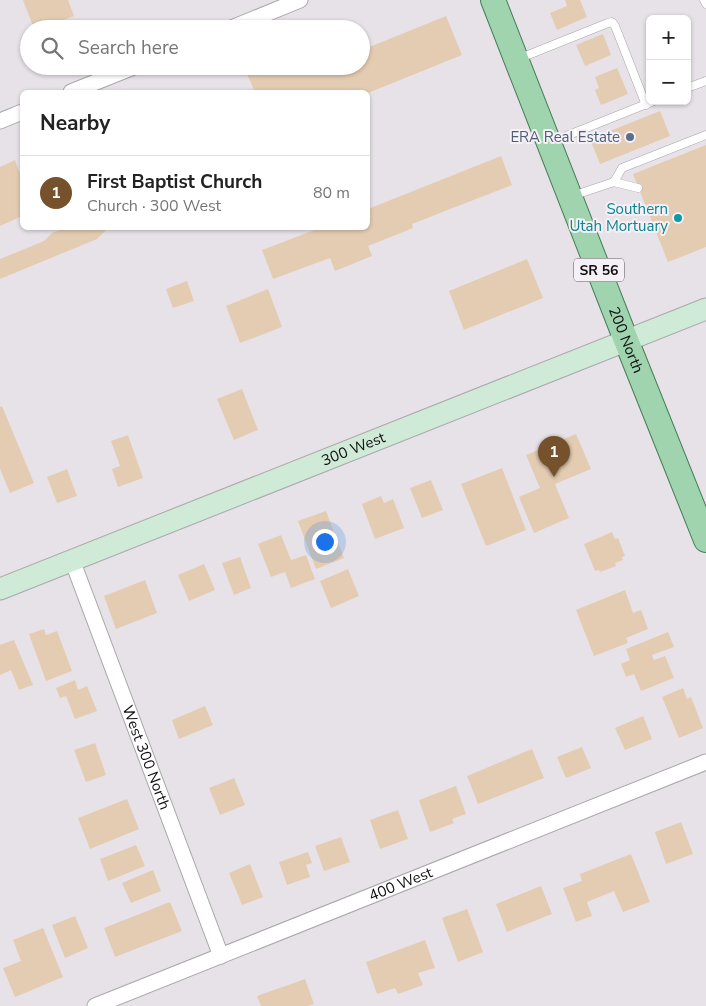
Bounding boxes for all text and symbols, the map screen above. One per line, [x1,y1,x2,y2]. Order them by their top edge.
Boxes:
map controls [646,15,691,105]
button: + [646,15,691,60]
search box [20,20,370,75]
icon: search [38,34,66,62]
text: Search here [78,35,179,61]
button: − [646,60,691,105]
text: Nearby [40,109,110,137]
place label: ERA Real Estate [510,127,620,147]
marker: ERA Real Estate [624,131,636,143]
text: First Baptist Church [87,169,262,195]
text: 1 [51,182,61,204]
text: 80 m [313,182,350,204]
text: Church · 300 West [87,195,221,217]
place label: Southern Utah Mortuary [569,199,668,236]
marker: Southern Utah Mortuary [672,212,684,224]
road number: SR 56 [574,258,624,282]
street label: 200 North [604,304,648,376]
street label: 300 West [318,427,389,471]
pin: 1 [538,436,570,477]
your location [312,529,338,555]
street label: West 300 North [118,703,175,812]
street label: 400 West [366,862,436,906]

